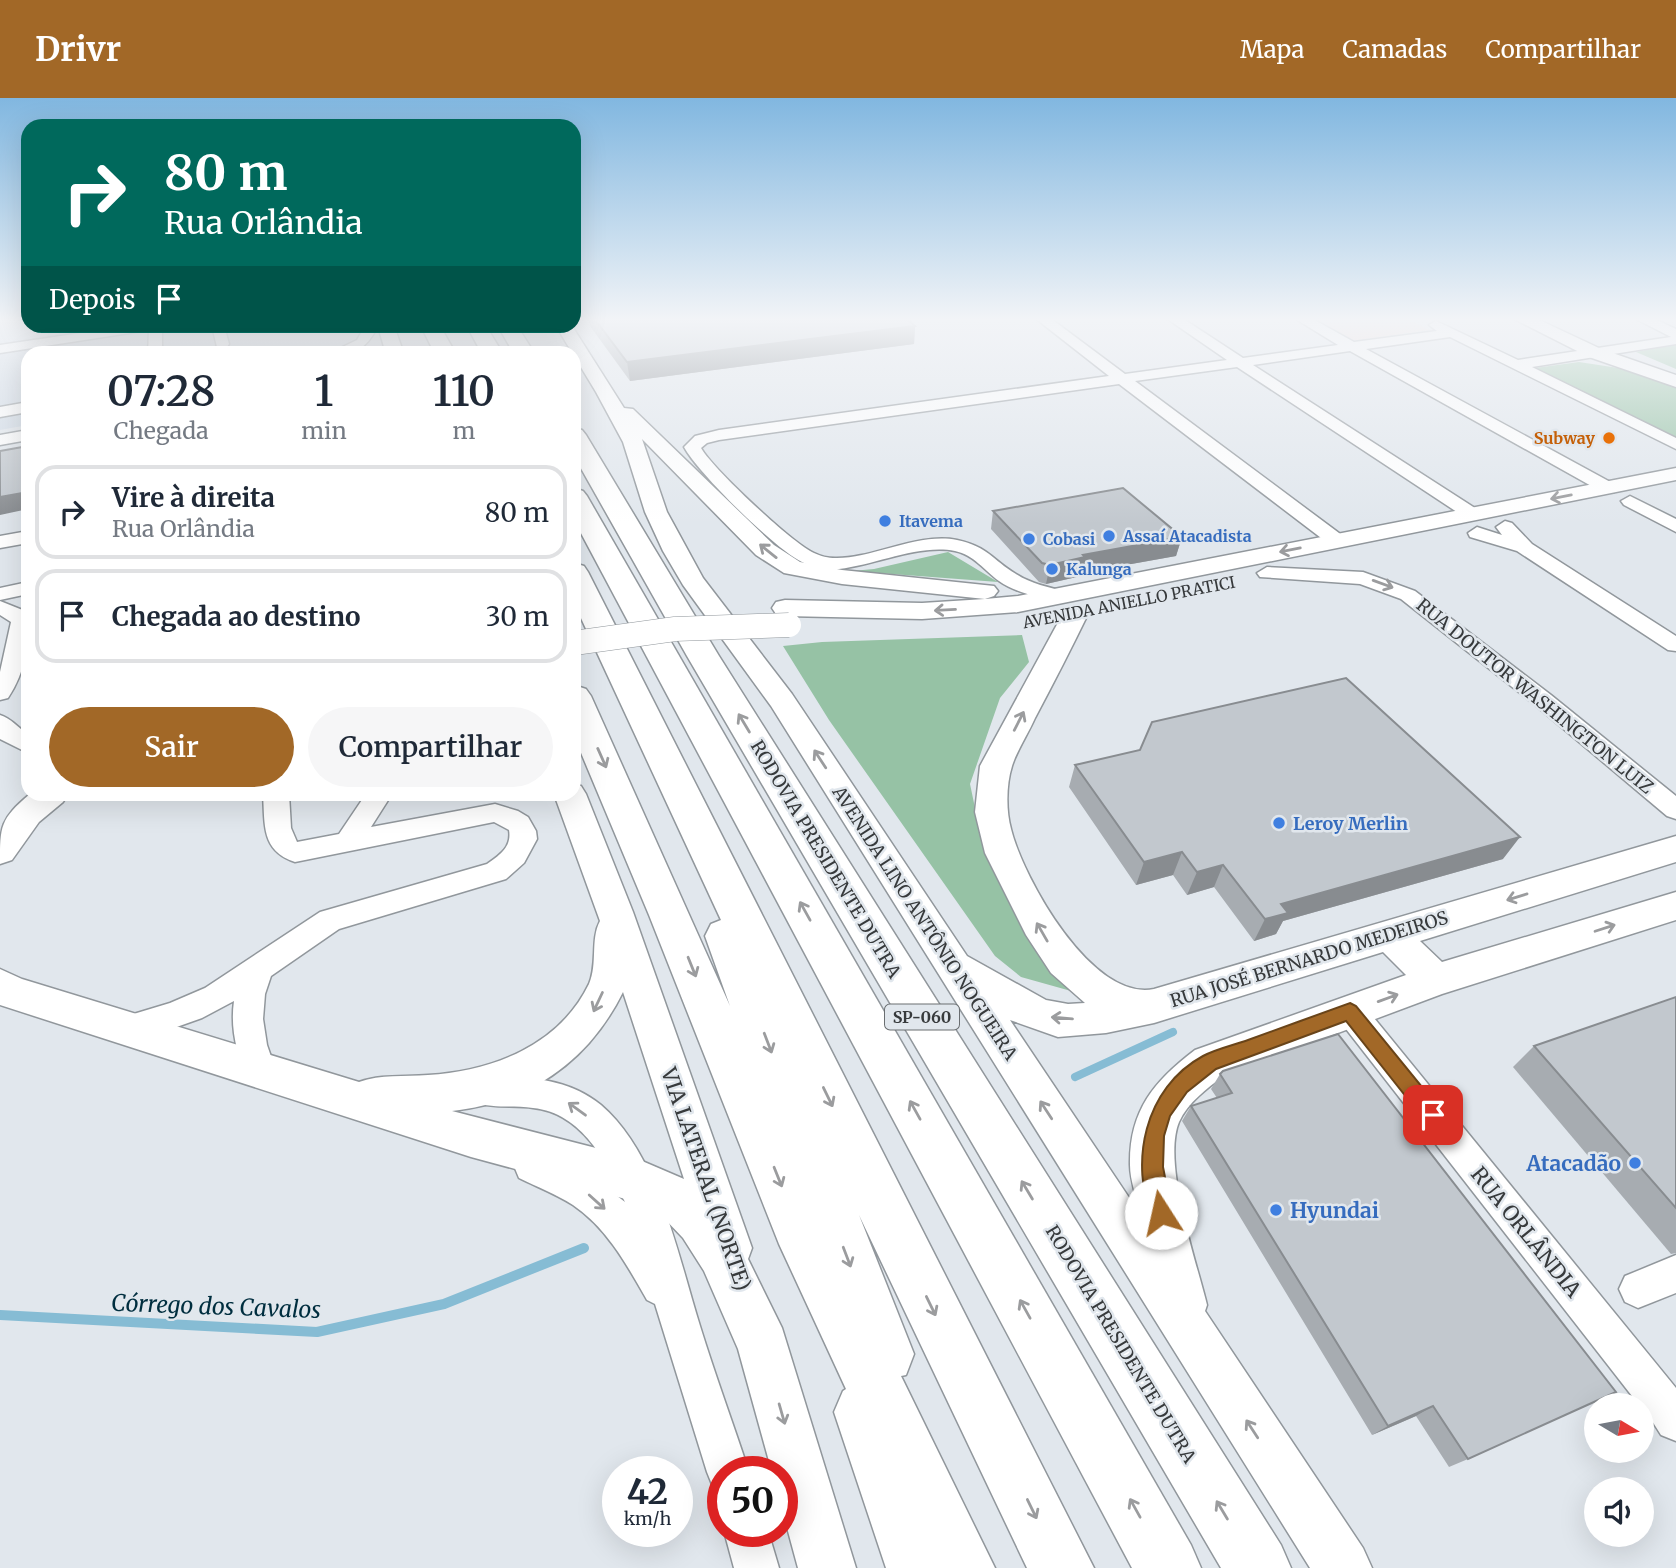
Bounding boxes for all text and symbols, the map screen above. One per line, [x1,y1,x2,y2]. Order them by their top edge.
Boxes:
text: Drivr [35,29,121,70]
text: Mapa [1240,34,1304,65]
text: Camadas [1342,34,1447,65]
text: Compartilhar [1485,34,1641,65]
text: 80 m [164,142,287,203]
icon: right [49,147,140,238]
text: Rua Orlândia [164,203,363,243]
icon: arrive [150,280,188,318]
text: Depois [49,283,136,316]
text: 07:28 [107,365,215,417]
text: 1 [314,365,334,417]
text: 110 [433,365,495,417]
text: Chegada [114,416,209,445]
text: min [301,416,347,445]
text: m [452,416,475,445]
place label: Subway [1534,428,1596,448]
marker: Subway [1601,430,1617,446]
text: Vire à direita [112,481,275,514]
one-way arrow [1550,490,1573,504]
icon: right [53,493,91,531]
text: 80 m [485,496,549,529]
place label: Itavema [899,511,963,531]
marker: Itavema [877,513,893,529]
text: Rua Orlândia [112,514,255,543]
place label: Assaí Atacadista [1122,526,1252,546]
marker: Assaí Atacadista [1101,528,1117,544]
place label: Cobasi [1043,529,1096,549]
marker: Cobasi [1021,531,1037,547]
one-way arrow [1279,543,1302,557]
one-way arrow [759,544,777,559]
place label: Kalunga [1066,559,1132,579]
marker: Kalunga [1044,561,1060,577]
street label: AVENIDA ANIELLO PRATICI [1020,572,1237,633]
one-way arrow [1372,579,1394,592]
street label: RUA DOUTOR WASHINGTON LUIZ [1412,593,1658,799]
icon: arrive [53,597,91,635]
text: Chegada ao destino [112,600,361,633]
text: 30 m [486,600,549,633]
one-way arrow [934,604,957,617]
button: Sair [49,707,294,787]
button: Compartilhar [308,707,553,787]
one-way arrow [1012,711,1026,732]
one-way arrow [736,714,750,734]
street label: RODOVIA PRESIDENTE DUTRA [746,736,906,982]
one-way arrow [596,747,609,768]
one-way arrow [812,750,826,770]
street label: AVENIDA LINO ANTÔNIO NOGUEIRA [827,781,1023,1065]
place label: Leroy Merlin [1293,812,1408,835]
marker: Leroy Merlin [1271,815,1287,831]
one-way arrow [1506,891,1528,904]
one-way arrow [798,901,811,922]
street label: RUA JOSÉ BERNARDO MEDEIROS [1167,906,1451,1012]
one-way arrow [1593,921,1615,934]
one-way arrow [1035,922,1049,942]
one-way arrow [686,956,699,977]
one-way arrow [591,991,604,1012]
one-way arrow [1376,991,1398,1003]
road number: SP-060 [885,1004,959,1029]
one-way arrow [1051,1011,1074,1024]
one-way arrow [762,1032,775,1054]
street label: VIA LATERAL (NORTE) [655,1063,757,1294]
pin [1403,1085,1463,1145]
one-way arrow [822,1086,836,1107]
icon: arrive [1414,1096,1452,1134]
one-way arrow [908,1100,921,1121]
one-way arrow [568,1101,586,1116]
one-way arrow [1039,1101,1053,1120]
place label: Atacadão [1525,1150,1621,1177]
marker: Atacadão [1627,1155,1643,1171]
street label: RUA ORLÂNDIA [1465,1161,1587,1303]
one-way arrow [773,1166,786,1188]
position arrow [1124,1176,1198,1250]
one-way arrow [1020,1180,1034,1200]
one-way arrow [587,1194,605,1210]
place label: Hyundai [1290,1197,1379,1224]
marker: Hyundai [1268,1202,1284,1218]
street label: RODOVIA PRESIDENTE DUTRA [1041,1221,1201,1467]
one-way arrow [842,1245,855,1267]
water label: Córrego dos Cavalos [111,1288,321,1324]
one-way arrow [924,1295,938,1316]
one-way arrow [1018,1299,1031,1320]
north arrow [1584,1393,1654,1463]
map controls [1584,1393,1654,1547]
one-way arrow [777,1402,790,1424]
one-way arrow [1245,1419,1259,1439]
speed limit sign: 50 [707,1456,798,1547]
text: 42 [627,1470,668,1514]
button: sound [1584,1477,1654,1547]
one-way arrow [1025,1498,1039,1519]
one-way arrow [1128,1499,1142,1519]
one-way arrow [1215,1500,1229,1520]
text: km/h [624,1507,671,1530]

